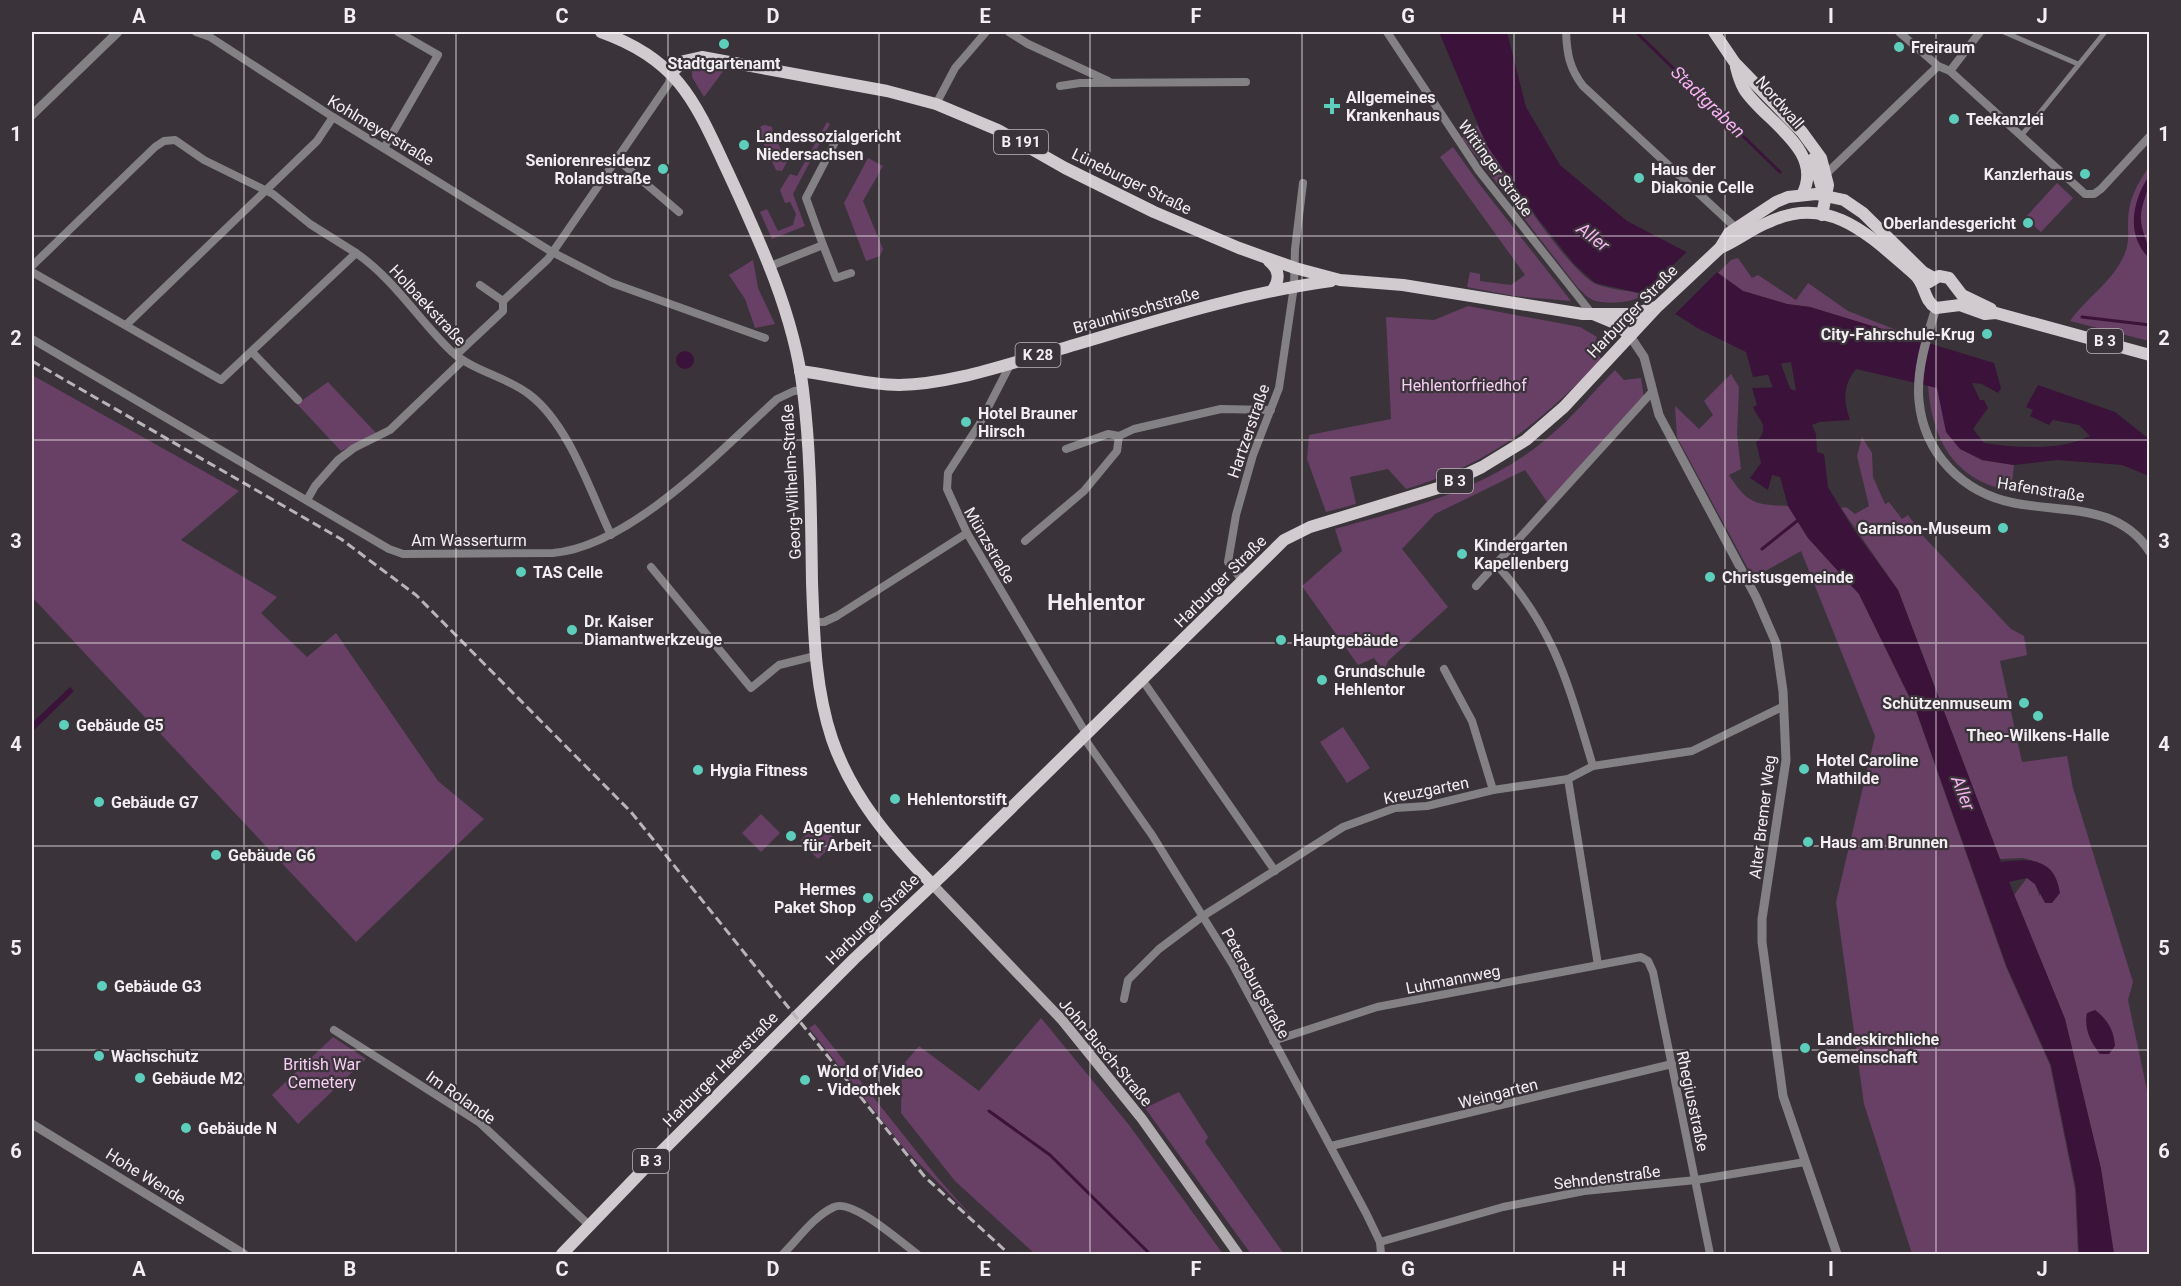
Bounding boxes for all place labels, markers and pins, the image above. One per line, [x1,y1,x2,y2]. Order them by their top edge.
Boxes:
marker: Stadtgartenamt [717,37,731,51]
place label: Freiraum [1911,38,1975,57]
marker: Freiraum [1892,40,1906,54]
place label: Stadtgartenamt [667,54,781,73]
place label: Allgemeines Krankenhaus [1346,88,1440,125]
marker: Allgemeines Krankenhaus [1323,97,1341,115]
place label: Teekanzlei [1966,110,2044,129]
marker: Teekanzlei [1947,112,1961,126]
place label: Landessozialgericht Niedersachsen [756,127,902,164]
marker: Landessozialgericht Niedersachsen [737,138,751,152]
place label: Seniorenresidenz Rolandstraße [525,151,651,188]
place label: Haus der Diakonie Celle [1651,160,1754,197]
marker: Seniorenresidenz Rolandstraße [656,162,670,176]
place label: Kanzlerhaus [1984,165,2073,184]
marker: Kanzlerhaus [2078,167,2092,181]
marker: Haus der Diakonie Celle [1632,171,1646,185]
place label: Oberlandesgericht [1883,214,2017,233]
marker: Oberlandesgericht [2021,216,2035,230]
place label: City-Fahrschule-Krug [1821,325,1975,344]
marker: City-Fahrschule-Krug [1980,327,1994,341]
place label: Hotel Brauner Hirsch [978,404,1078,441]
marker: Hotel Brauner Hirsch [959,415,973,429]
place label: Garnison-Museum [1857,519,1991,538]
marker: Garnison-Museum [1996,521,2010,535]
place label: Kindergarten Kapellenberg [1474,536,1569,573]
marker: Kindergarten Kapellenberg [1455,547,1469,561]
place label: TAS Celle [533,563,603,582]
marker: TAS Celle [514,565,528,579]
place label: Christusgemeinde [1722,568,1854,587]
marker: Christusgemeinde [1703,570,1717,584]
place label: Dr. Kaiser Diamantwerkzeuge [584,612,723,649]
marker: Dr. Kaiser Diamantwerkzeuge [565,623,579,637]
place label: Hauptgebäude [1293,631,1399,650]
marker: Hauptgebäude [1274,633,1288,647]
place label: Grundschule Hehlentor [1334,662,1425,699]
marker: Grundschule Hehlentor [1315,673,1329,687]
place label: Schützenmuseum [1882,694,2012,713]
marker: Schützenmuseum [2017,696,2031,710]
marker: Theo-Wilkens-Halle [2031,709,2045,723]
place label: Gebäude G5 [76,716,164,735]
marker: Gebäude G5 [57,718,71,732]
place label: Theo-Wilkens-Halle [1967,726,2110,745]
place label: Hotel Caroline Mathilde [1816,751,1919,788]
place label: Hygia Fitness [710,761,808,780]
marker: Hotel Caroline Mathilde [1797,762,1811,776]
marker: Hygia Fitness [691,763,705,777]
place label: Hehlentorstift [907,790,1007,809]
marker: Hehlentorstift [888,792,902,806]
place label: Gebäude G7 [111,793,199,812]
marker: Gebäude G7 [92,795,106,809]
place label: Agentur für Arbeit [803,818,872,855]
marker: Agentur für Arbeit [784,829,798,843]
place label: Haus am Brunnen [1820,833,1948,852]
marker: Haus am Brunnen [1801,835,1815,849]
place label: Gebäude G6 [228,846,316,865]
marker: Gebäude G6 [209,848,223,862]
place label: Hermes Paket Shop [774,880,856,917]
marker: Hermes Paket Shop [861,891,875,905]
place label: Gebäude G3 [114,977,202,996]
marker: Gebäude G3 [95,979,109,993]
place label: Landeskirchliche Gemeinschaft [1817,1030,1940,1067]
marker: Landeskirchliche Gemeinschaft [1798,1041,1812,1055]
place label: Wachschutz [111,1047,199,1066]
marker: Wachschutz [92,1049,106,1063]
place label: World of Video - Videothek [817,1062,923,1099]
place label: Gebäude M2 [152,1069,243,1088]
marker: Gebäude M2 [133,1071,147,1085]
marker: World of Video - Videothek [798,1073,812,1087]
place label: Gebäude N [198,1119,277,1138]
marker: Gebäude N [179,1121,193,1135]

